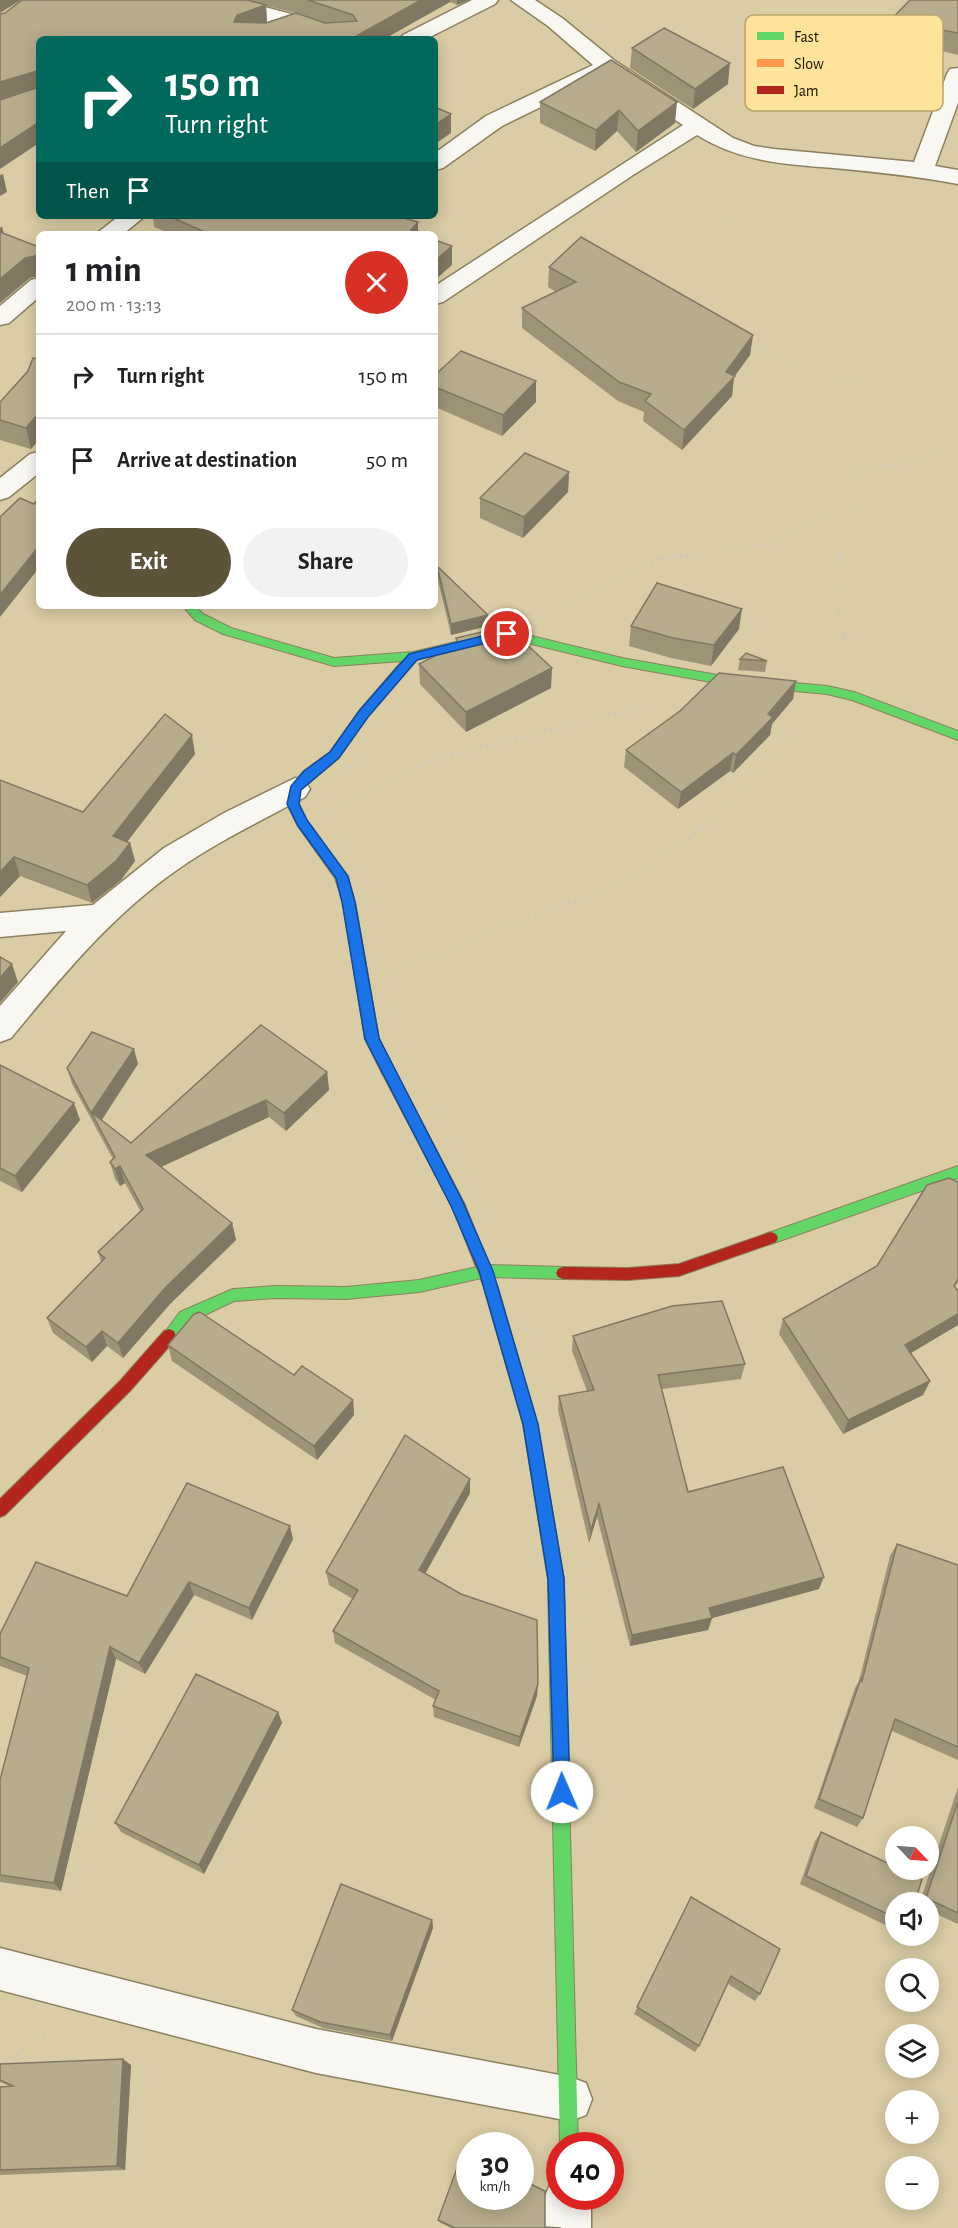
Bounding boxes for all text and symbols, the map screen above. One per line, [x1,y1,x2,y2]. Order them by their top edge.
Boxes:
legend [745,15,943,111]
text: Fast [794,29,819,45]
text: Slow [794,56,824,72]
icon: right [66,60,144,138]
text: 150 m [165,62,260,104]
text: Jam [794,83,819,99]
text: Turn right [165,111,268,138]
icon: arrive [122,174,155,207]
text: Then [66,180,110,202]
button: close [345,251,408,314]
text: 1 min [66,252,142,288]
text: 200 m · 13:13 [66,295,162,315]
icon: right [66,360,99,393]
text: Turn right [117,365,204,387]
text: 150 m [358,365,408,387]
icon: arrive [66,444,99,477]
text: Arrive at destination [117,449,297,471]
text: 50 m [366,449,408,471]
button: Exit [66,528,231,597]
button: Share [243,528,408,597]
pin [481,608,532,659]
icon: arrive [490,617,523,650]
position arrow [530,1760,594,1824]
north arrow [885,1826,939,1880]
map controls [885,1826,939,2210]
button: sound [885,1892,939,1946]
button: search [885,1958,939,2012]
button: layers [885,2024,939,2078]
button: + [885,2090,939,2144]
speed limit sign: 40 [546,2132,624,2210]
text: 30 [481,2149,509,2179]
button: − [885,2156,939,2210]
text: km/h [480,2179,510,2194]

